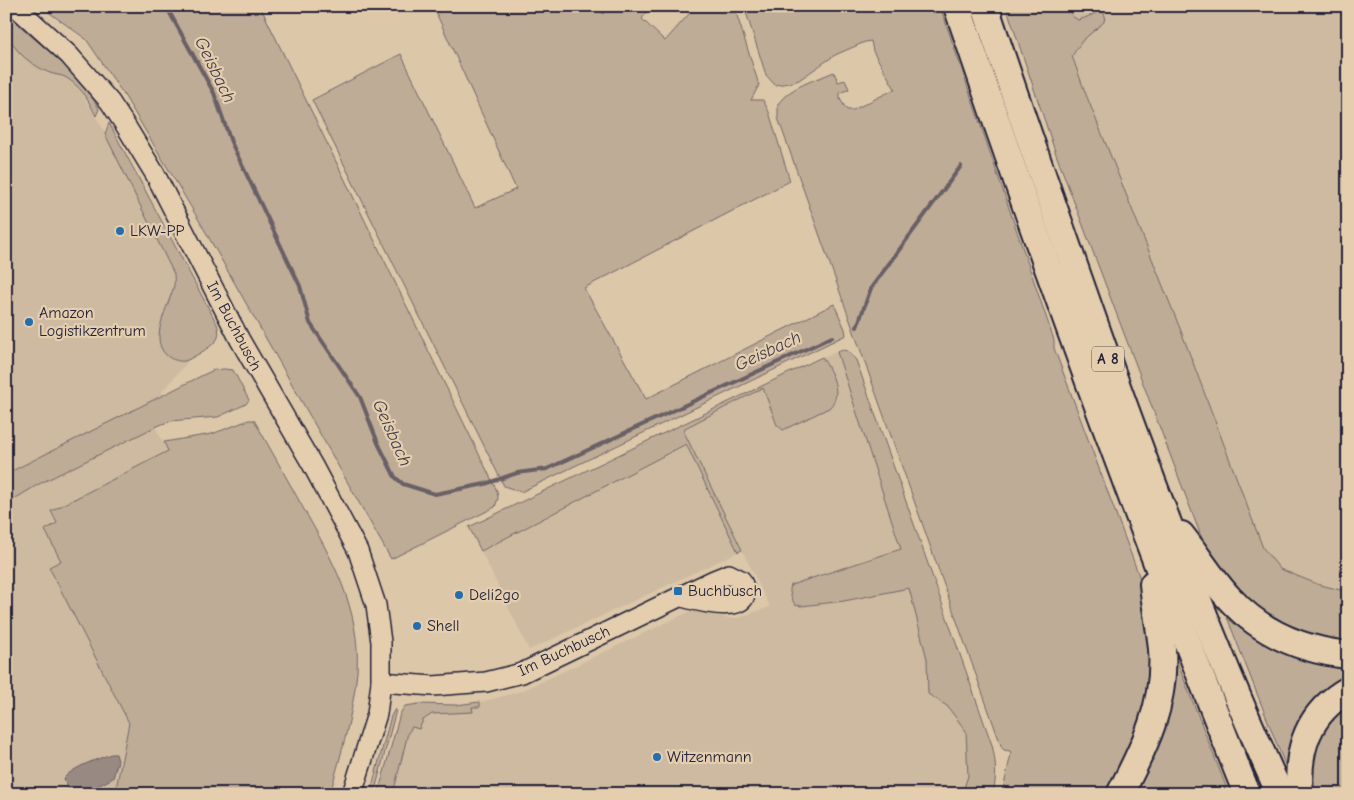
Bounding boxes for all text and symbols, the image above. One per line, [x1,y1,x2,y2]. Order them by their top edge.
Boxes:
water label: Geisbach [190,34,240,106]
place label: LKW-PP [130,222,184,240]
marker: LKW-PP [114,225,126,237]
street label: Im Buchbusch [203,278,265,374]
place label: Amazon Logistikzentrum [39,304,146,340]
marker: Amazon Logistikzentrum [23,316,35,328]
water label: Geisbach [732,327,804,375]
road number: A 8 [1092,346,1124,372]
water label: Geisbach [368,396,416,470]
place label: Buchbusch [688,582,762,600]
marker: Buchbusch [672,585,684,597]
place label: Deli2go [469,586,520,604]
marker: Deli2go [453,589,465,601]
place label: Shell [427,617,459,635]
marker: Shell [411,620,423,632]
street label: Im Buchbusch [515,622,613,680]
place label: Witzenmann [667,748,752,766]
marker: Witzenmann [651,751,663,763]

